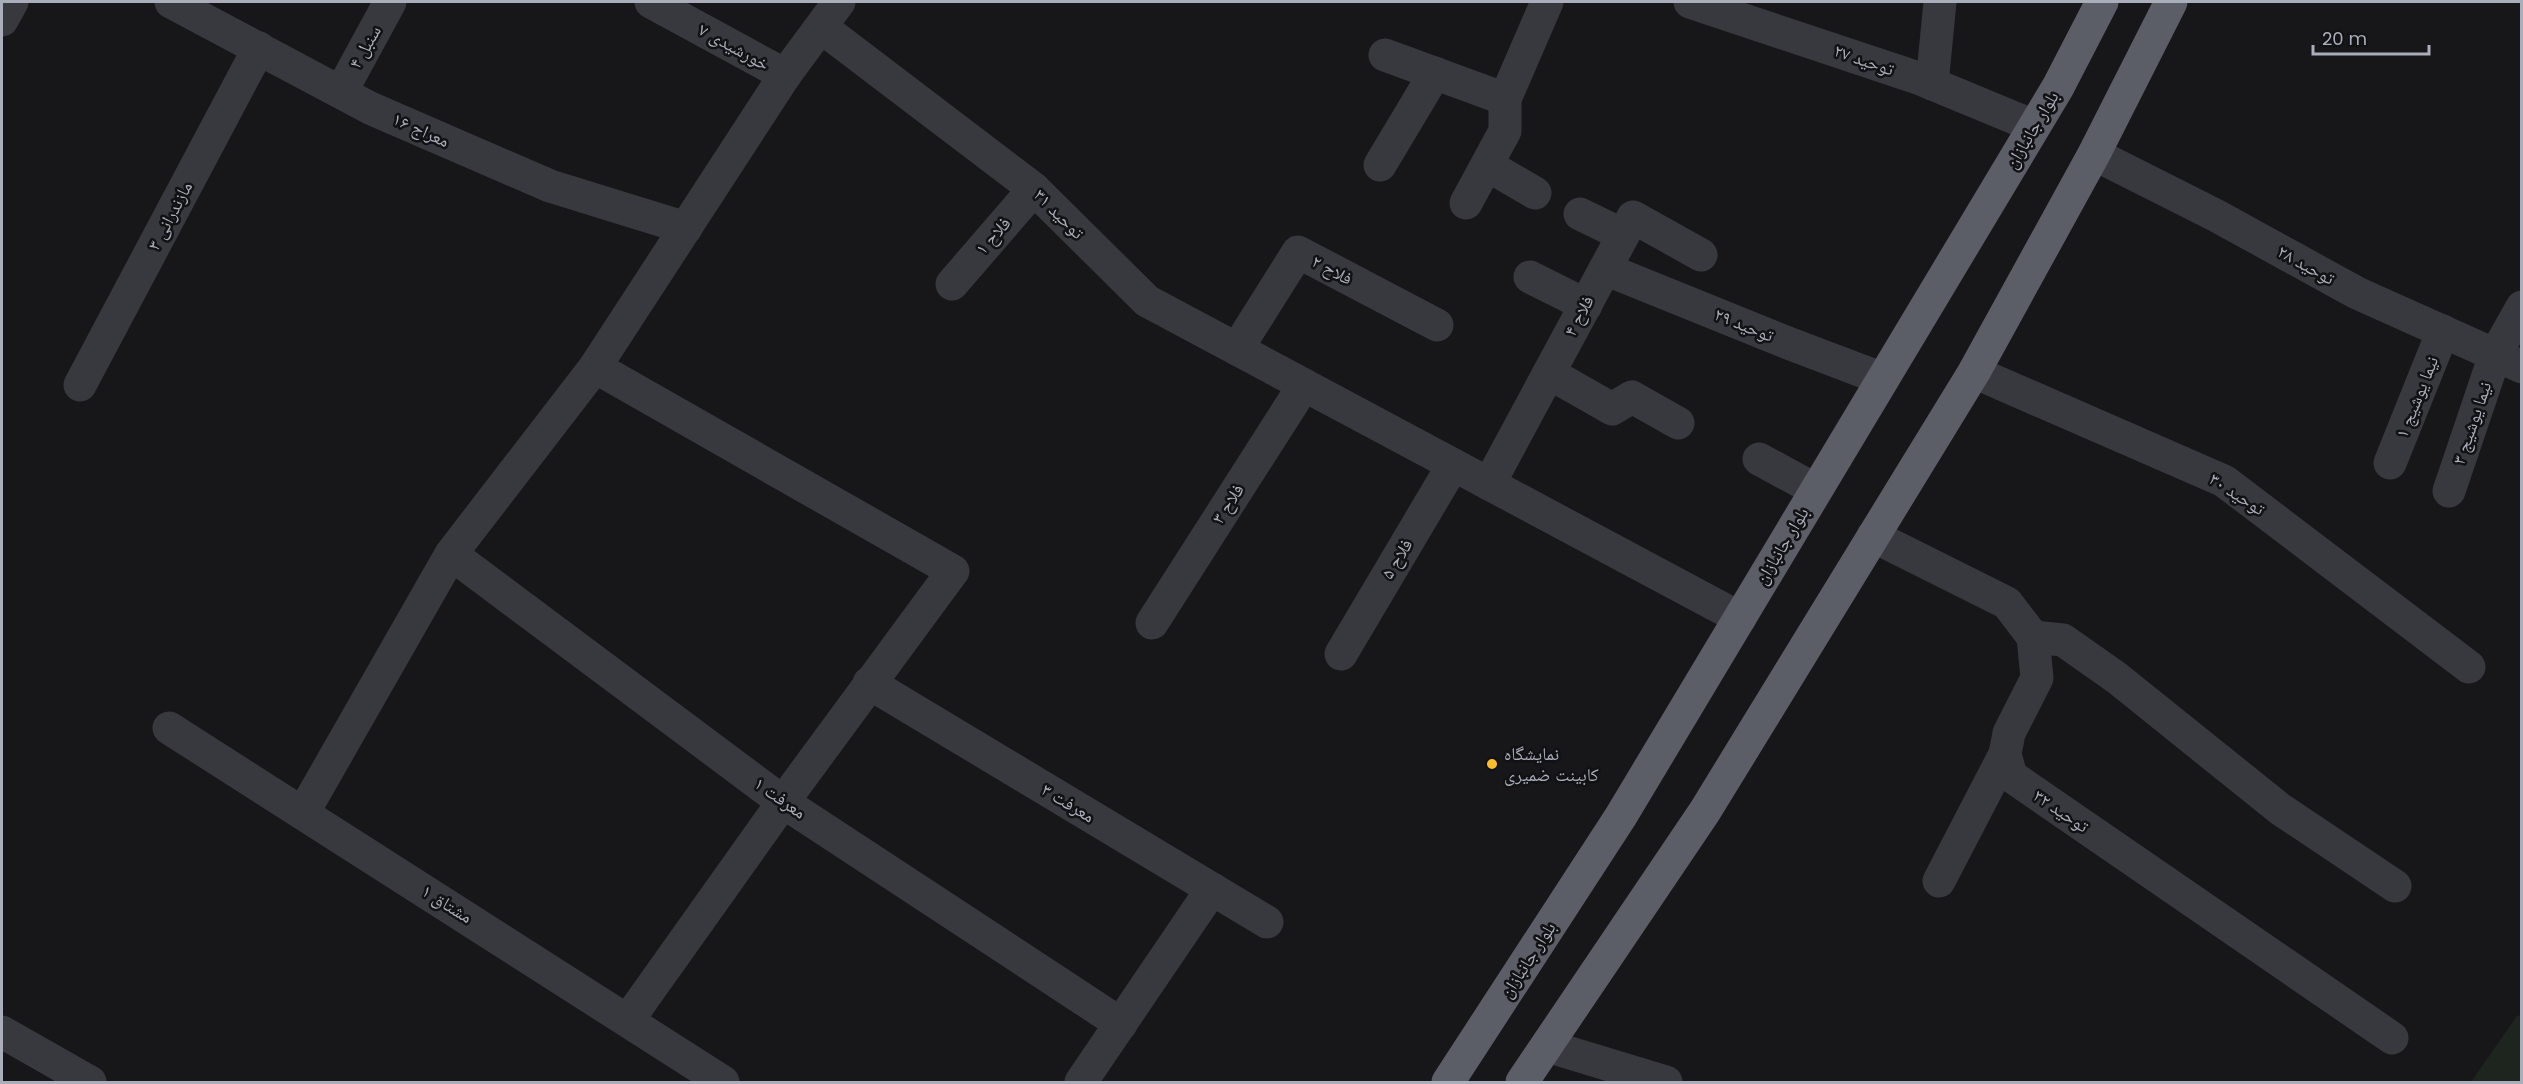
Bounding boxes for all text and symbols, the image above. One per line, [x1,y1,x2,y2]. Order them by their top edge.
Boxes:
street label: خورشیدی ۷ [694,17,774,76]
scale bar [2313,18,2428,56]
street label: سنبل ۴ [343,21,387,73]
text: 20 m [2322,26,2367,51]
street label: توحید ۲۷ [1831,38,1898,81]
street label: بلوار جانبازان [1999,86,2065,173]
street label: معراج ۱۶ [389,106,454,153]
street label: مازندرانی ۳ [141,177,198,255]
street label: توحید ۳۱ [1029,183,1090,244]
street label: فلاح ۱ [969,211,1016,260]
street label: توحید ۲۸ [2273,239,2339,291]
street label: فلاح ۲ [1307,248,1357,291]
street label: فلاح ۴ [1557,291,1600,341]
street label: توحید ۲۹ [1711,301,1778,348]
street label: نیما یوشیج ۱ [2389,352,2444,441]
street label: نیما یوشیج ۳ [2446,378,2497,468]
street label: توحید ۳۰ [2204,466,2270,521]
street label: فلاح ۳ [1205,479,1250,529]
street label: بلوار جانبازان [1749,502,1815,589]
street label: فلاح ۵ [1375,534,1418,584]
place label: نمایشگاه کابینت ضمیری [1504,741,1599,787]
marker: نمایشگاه کابینت ضمیری [1485,757,1499,771]
street label: معرفت ۱ [749,771,811,824]
street label: معرفت ۳ [1037,777,1100,828]
street label: توحید ۳۲ [2029,783,2094,838]
street label: مشتاق ۱ [417,878,478,929]
street label: بلوار جانبازان [1494,917,1562,1003]

